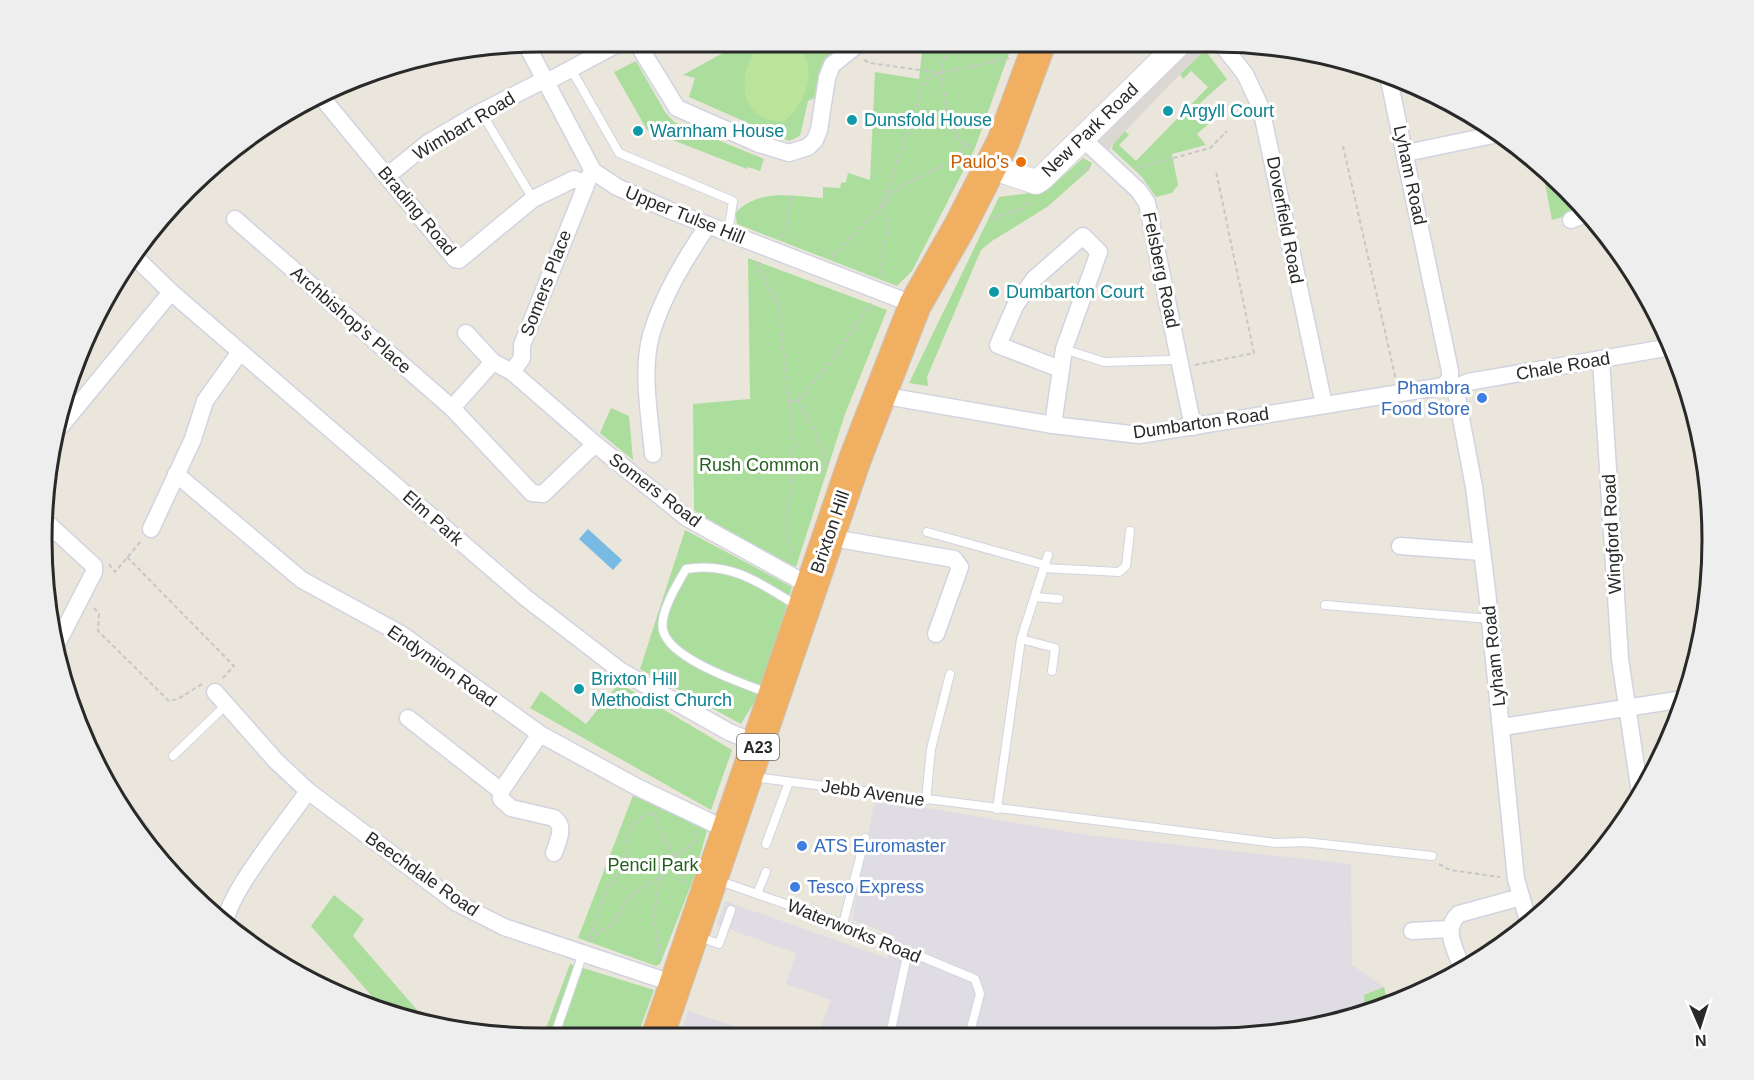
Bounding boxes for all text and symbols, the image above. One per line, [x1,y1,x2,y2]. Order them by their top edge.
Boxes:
street label: New Park Road [1038,79,1142,181]
street label: Wimbart Road [410,88,518,164]
place label: Argyll Court [1180,101,1274,121]
marker: Argyll Court [1161,104,1175,118]
place label: Dunsfold House [864,110,992,130]
marker: Dunsfold House [845,113,859,127]
place label: Warnham House [650,121,784,141]
street label: Lyham Road [1390,123,1430,227]
marker: Warnham House [631,124,645,138]
place label: Paulo's [951,152,1009,172]
marker: Paulo's [1014,155,1028,169]
street label: Doverfield Road [1263,155,1307,285]
street label: Brading Road [374,162,460,260]
street label: Upper Tulse Hill [622,182,748,248]
street label: Felsberg Road [1139,210,1183,330]
street label: Somers Place [517,227,575,339]
street label: Archbishop's Place [287,262,415,378]
place label: Dumbarton Court [1006,282,1144,302]
marker: Dumbarton Court [987,285,1001,299]
street label: Chale Road [1514,348,1612,384]
place label: Phambra Food Store [1381,378,1471,419]
marker: Phambra Food Store [1475,391,1489,405]
street label: Dumbarton Road [1132,404,1270,442]
street label: Somers Road [605,449,705,531]
park label: Rush Common [699,455,819,475]
street label: Wingford Road [1599,474,1625,594]
street label: Elm Park [399,487,468,550]
street label: Brixton Hill [807,488,853,576]
street label: Lyham Road [1479,605,1509,707]
street label: Endymion Road [384,621,500,711]
place label: Brixton Hill Methodist Church [591,669,732,710]
marker: Brixton Hill Methodist Church [572,682,586,696]
road number: A23 [737,734,779,760]
street label: Jebb Avenue [820,776,926,810]
street label: Beechdale Road [362,828,482,920]
place label: ATS Euromaster [814,836,946,856]
marker: ATS Euromaster [795,839,809,853]
park label: Pencil Park [607,855,700,875]
place label: Tesco Express [807,877,924,897]
marker: Tesco Express [788,880,802,894]
street label: Waterworks Road [784,895,924,967]
north arrow [1670,996,1730,1056]
text: N [1695,1032,1707,1049]

